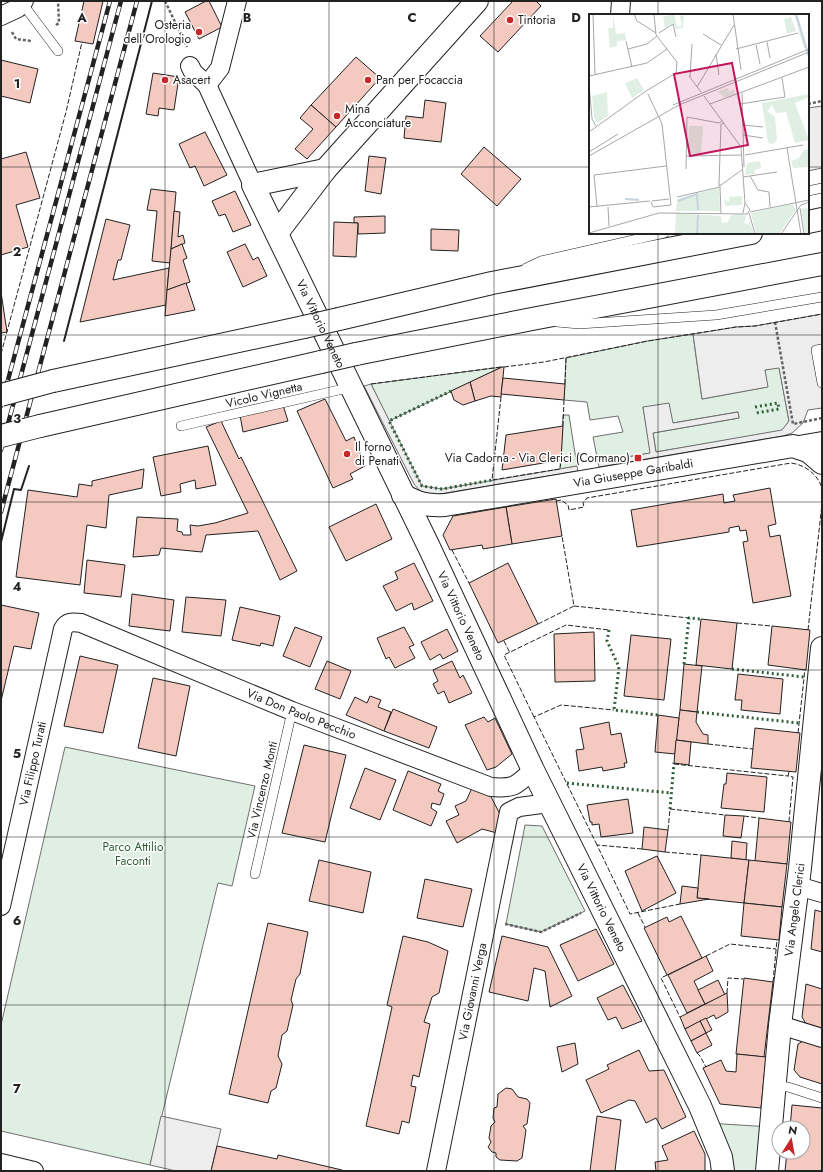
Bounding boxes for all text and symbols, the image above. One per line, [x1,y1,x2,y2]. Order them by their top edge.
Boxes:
text: A [76,8,87,27]
text: B [243,8,252,27]
text: C [407,8,417,27]
text: D [571,8,581,27]
place label: Tintoria [518,11,556,29]
inset map [589,14,809,234]
marker: Tintoria [505,15,515,25]
place label: Osteria dell'Orologio [124,16,191,48]
marker: Osteria dell'Orologio [194,27,204,37]
place label: Asacert [173,71,211,89]
place label: Pan per Focaccia [376,71,463,89]
text: 1 [14,74,20,93]
marker: Asacert [160,75,170,85]
marker: Pan per Focaccia [363,75,373,85]
place label: Mina Acconciature [345,100,411,132]
marker: Mina Acconciature [332,111,342,121]
text: 2 [13,242,21,261]
street label: Via Vittorio Veneto [291,277,350,372]
street label: Vicolo Vignetta [224,377,304,413]
text: 3 [13,409,21,428]
place label: Il forno di Penati [355,438,399,470]
marker: Il forno di Penati [342,449,352,459]
place label: Via Cadorna - Via Clerici (Cormano) [445,449,630,467]
marker: Via Cadorna - Via Clerici (Cormano) [633,453,643,463]
street label: Via Giuseppe Garibaldi [572,454,695,492]
street label: Via Vittorio Veneto [433,568,490,664]
text: 4 [12,577,22,596]
street label: Via Don Paolo Pecchio [244,684,359,744]
street label: Via Filippo Turati [15,720,51,808]
street label: Via Vincenzo Monti [242,739,282,841]
text: 5 [13,744,21,763]
park label: Parco Attilio Faconti [102,838,164,870]
street label: Via Vittorio Veneto [572,861,631,955]
street label: Via Angelo Clerici [780,862,809,957]
text: 6 [13,911,22,930]
street label: Via Giovanni Verga [454,941,491,1042]
text: 7 [13,1079,21,1098]
north arrow [771,1120,811,1160]
text: N [787,1121,799,1139]

